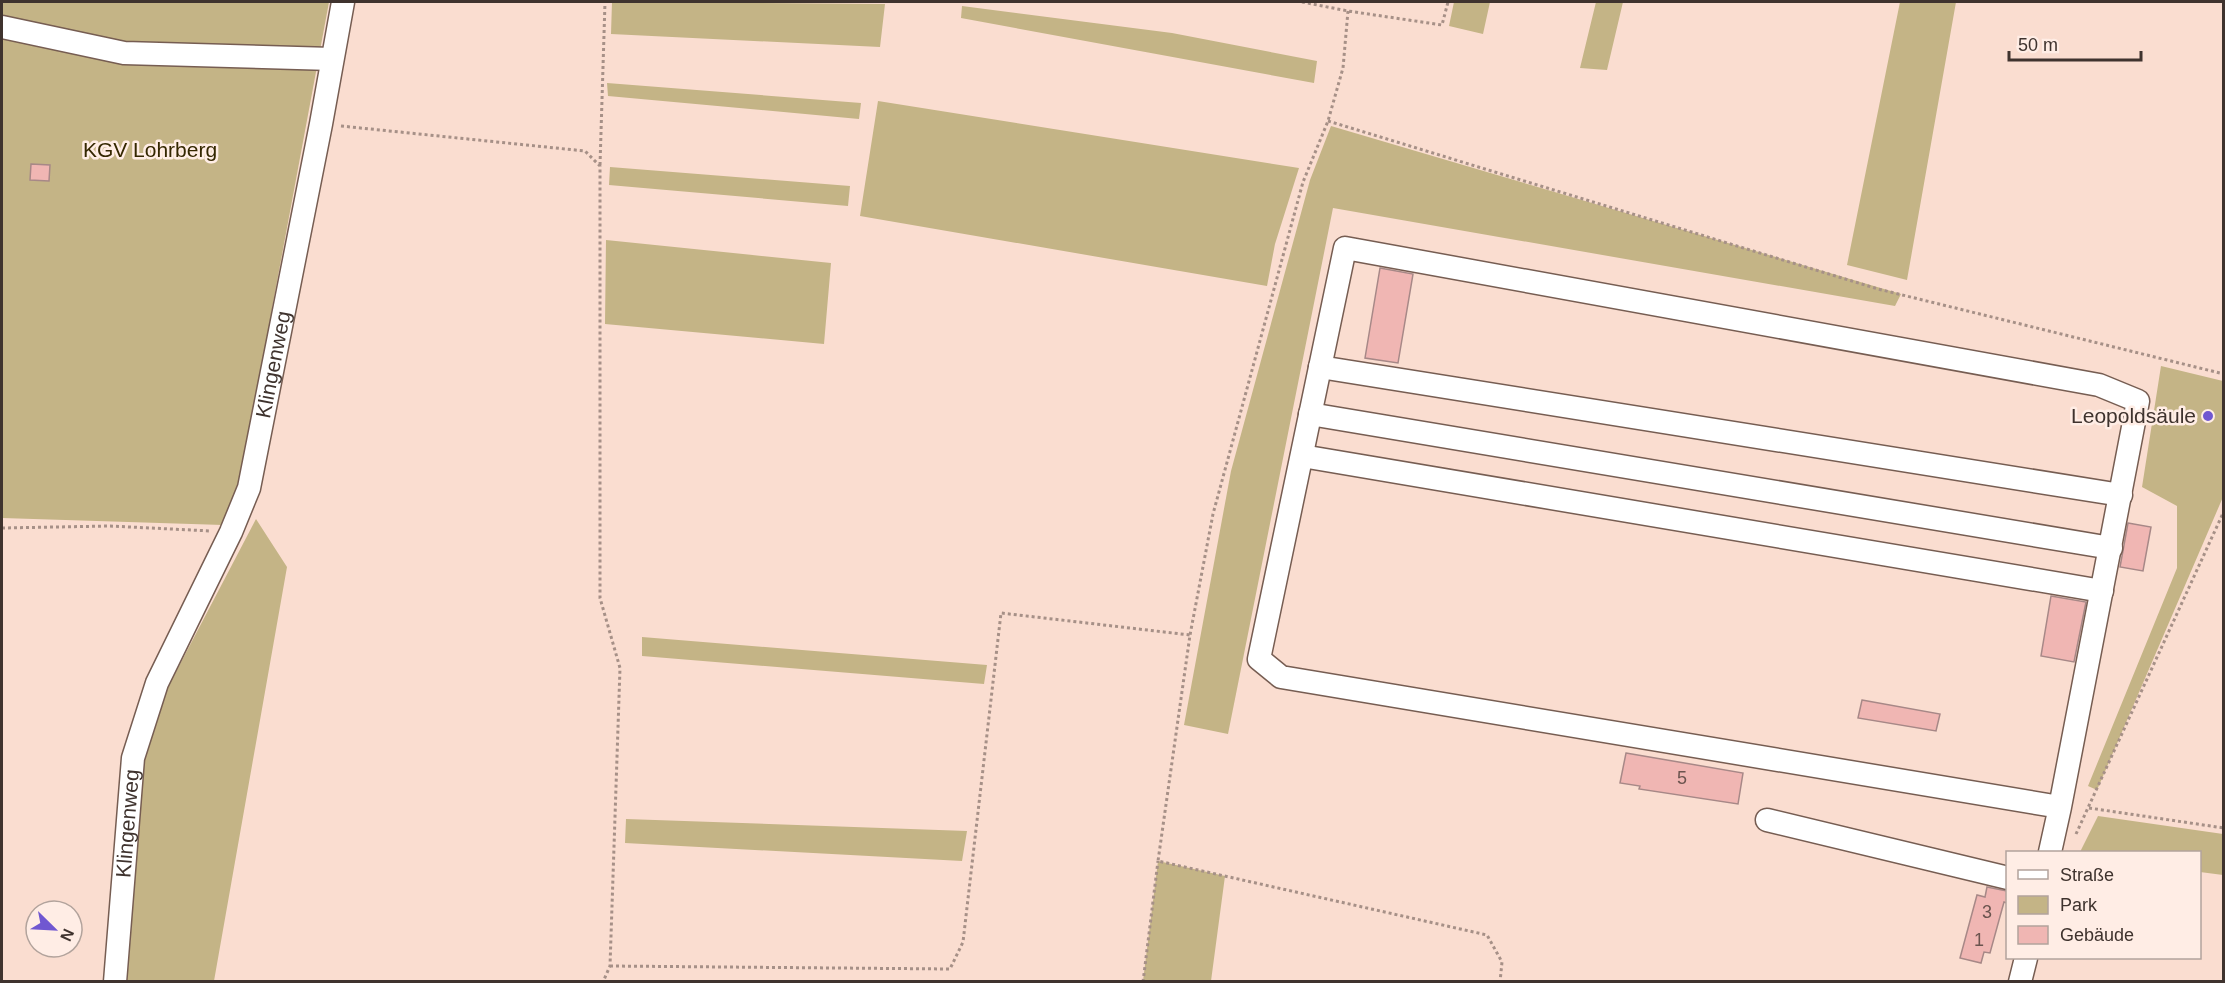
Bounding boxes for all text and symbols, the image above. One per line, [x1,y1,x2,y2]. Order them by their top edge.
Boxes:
scale bar [2009,24,2141,62]
text: 50 m [2018,35,2058,55]
park label: KGV Lohrberg [83,138,217,161]
street label: Klingenweg [251,309,295,420]
place label: Leopoldsäule [2071,404,2196,427]
marker: Leopoldsäule [2201,409,2215,423]
street label: Klingenweg [111,768,143,879]
house number: 5 [1677,768,1687,788]
legend [2006,851,2201,959]
text: Straße [2060,865,2114,885]
text: Park [2060,895,2098,915]
north arrow [24,899,84,959]
house number: 3 [1982,902,1992,922]
text: Gebäude [2060,925,2134,945]
text: N [57,926,77,944]
house number: 1 [1974,930,1984,950]

